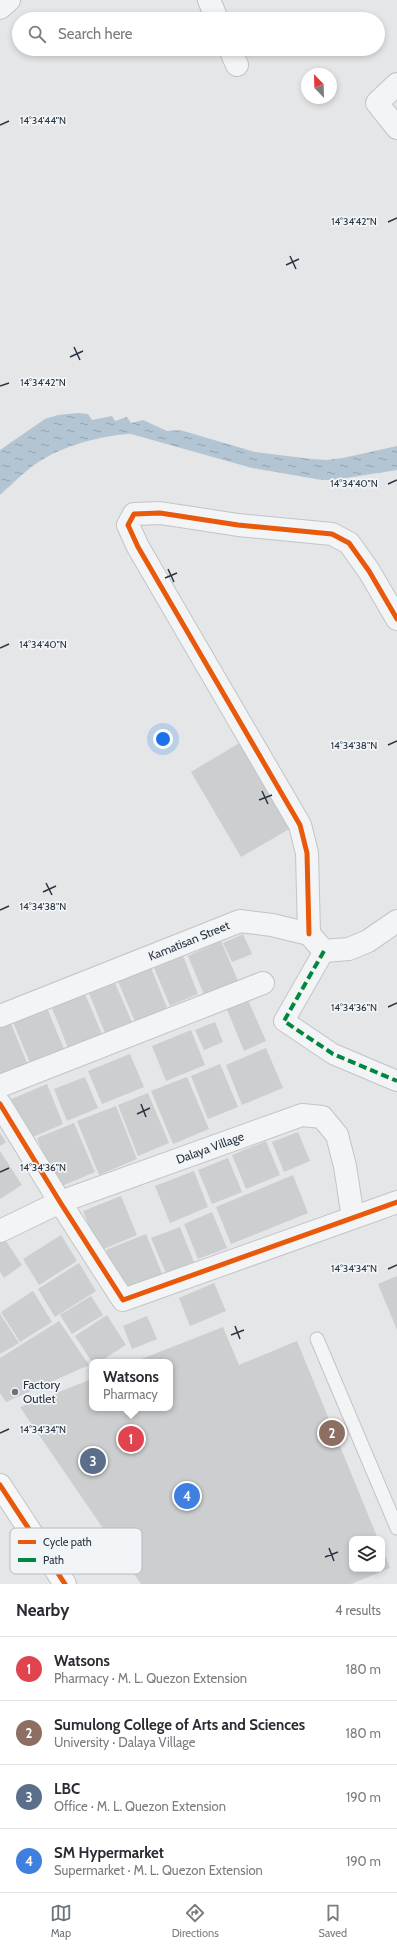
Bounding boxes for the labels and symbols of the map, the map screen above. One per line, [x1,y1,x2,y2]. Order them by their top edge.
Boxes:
north arrow [301,68,337,104]
text: 14°34'44"N [20,114,66,127]
text: 14°34'42"N [331,215,377,228]
text: 14°34'42"N [20,376,66,389]
text: 14°34'40"N [330,477,378,490]
text: 14°34'40"N [19,638,67,651]
your location [153,729,173,749]
text: 14°34'38"N [331,739,377,752]
text: 14°34'38"N [20,900,66,913]
street label: Kamatisan Street [146,917,232,964]
text: 14°34'36"N [331,1001,377,1014]
street label: Dalaya Village [174,1128,246,1167]
text: 14°34'36"N [20,1161,66,1174]
text: 14°34'34"N [331,1262,377,1275]
place label: Factory Outlet [23,1377,60,1406]
marker: Factory Outlet [10,1387,20,1397]
pin: 2 [319,1418,345,1448]
text: 14°34'34"N [20,1423,66,1436]
pin: 1 [118,1424,144,1454]
pin: 3 [80,1446,106,1476]
pin: 4 [174,1481,200,1511]
legend [10,1528,142,1574]
text: Cycle path [43,1535,92,1549]
text: Path [43,1553,64,1567]

